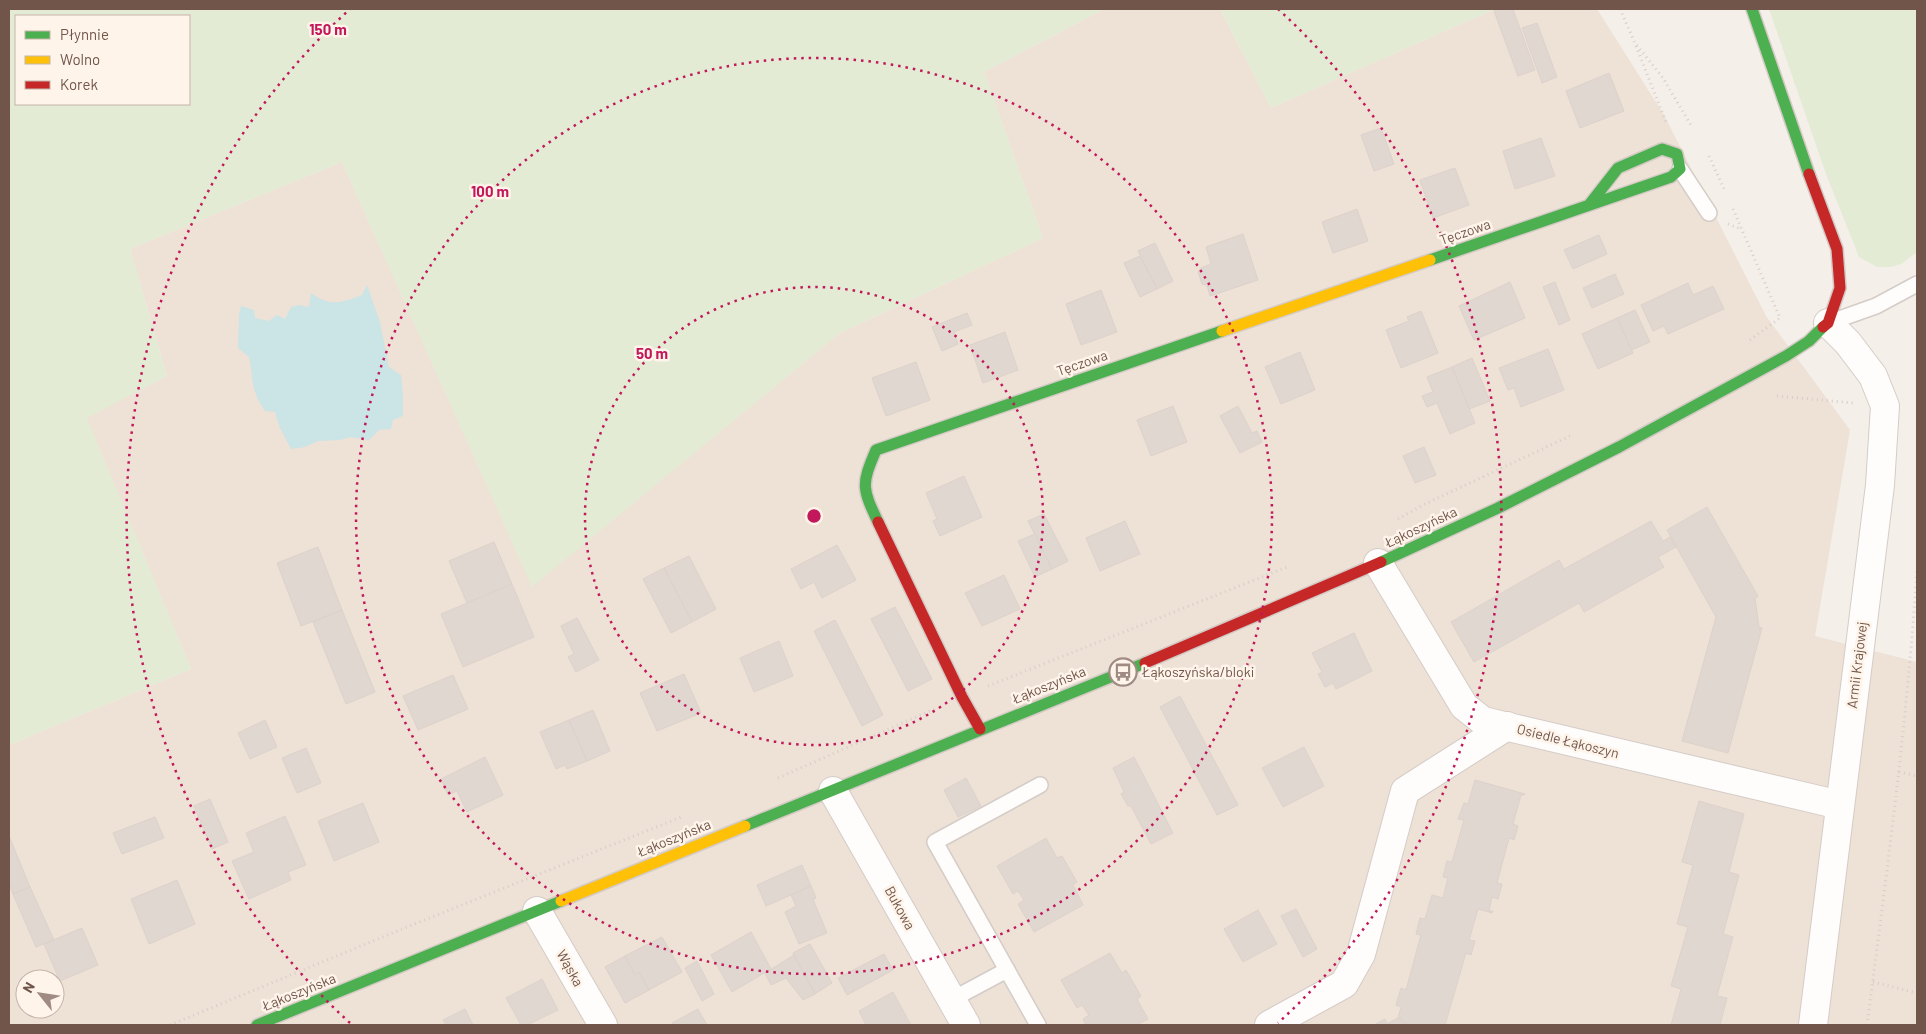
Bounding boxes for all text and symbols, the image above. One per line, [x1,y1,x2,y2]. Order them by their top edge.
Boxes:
legend [15,15,190,105]
text: 150 m [309,20,347,38]
text: Płynnie [60,25,109,43]
text: Wolno [60,50,100,68]
text: Korek [60,75,98,93]
text: 100 m [471,182,509,200]
street label: Tęczowa [1437,215,1492,248]
text: 50 m [636,344,668,362]
street label: Tęczowa [1054,346,1109,379]
street label: Łąkoszyńska [1381,502,1460,551]
centre of rings [805,507,823,525]
street label: Armii Krajowej [1843,621,1870,709]
bus stop icon: Łąkoszyńska/bloki [1108,657,1138,687]
street label: Łąkoszyńska [1009,662,1088,707]
place label: Łąkoszyńska/bloki [1141,663,1254,680]
street label: Osiedle Łąkoszyn [1515,720,1621,761]
street label: Łąkoszyńska [634,815,713,860]
street label: Bukowa [882,883,919,933]
street label: Wąska [553,946,587,989]
north arrow [15,969,65,1019]
street label: Łąkoszyńska [259,969,338,1014]
text: N [19,979,38,996]

